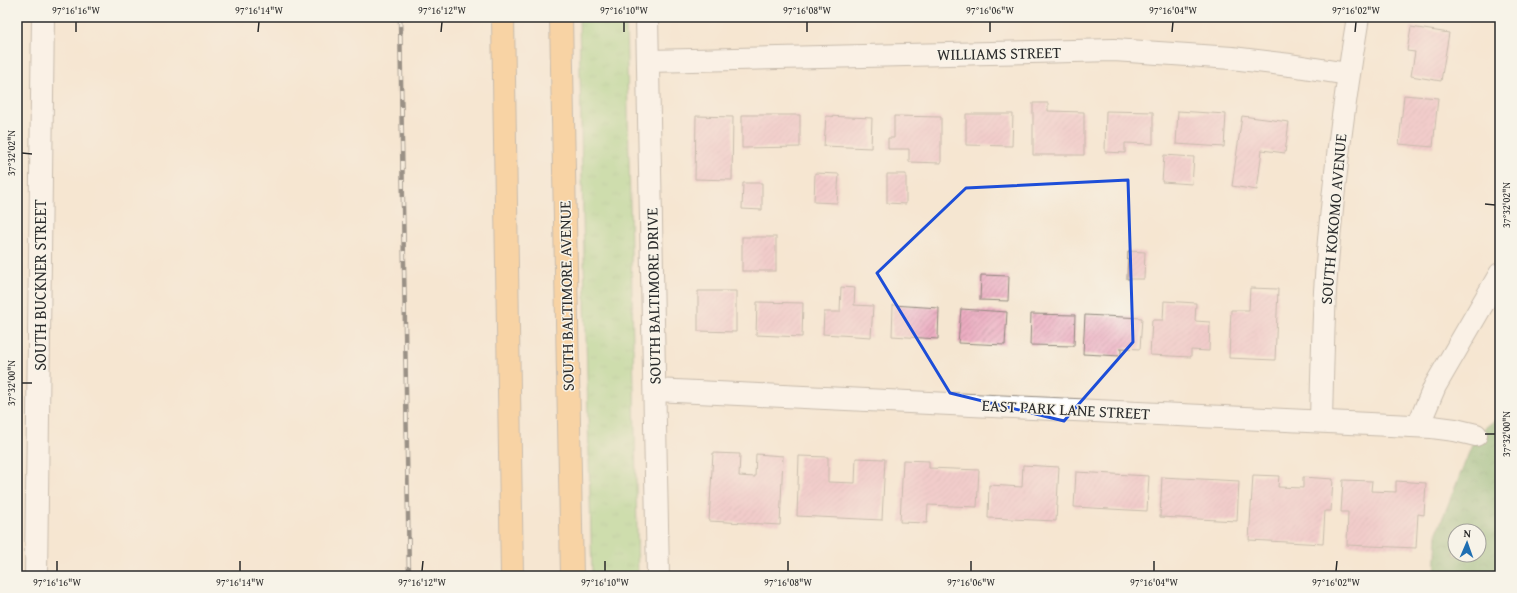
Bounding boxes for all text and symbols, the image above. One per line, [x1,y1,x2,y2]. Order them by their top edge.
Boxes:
text: 97°16'16"W [52,3,100,18]
text: 97°16'14"W [235,3,283,18]
text: 97°16'12"W [418,3,466,18]
text: 97°16'10"W [600,3,648,18]
text: 97°16'08"W [783,3,831,18]
text: 97°16'06"W [966,3,1014,18]
text: 97°16'04"W [1149,3,1197,18]
text: 97°16'02"W [1332,3,1380,18]
street label: WILLIAMS STREET [937,40,1061,66]
text: 37°32'02"N [4,130,19,176]
street label: SOUTH KOKOMO AVENUE [1314,133,1352,305]
text: 37°32'02"N [1499,182,1514,228]
street label: SOUTH BUCKNER STREET [28,199,52,371]
street label: SOUTH BALTIMORE AVENUE [552,201,580,391]
street label: SOUTH BALTIMORE DRIVE [639,207,667,385]
text: 37°32'00"N [4,360,19,406]
street label: EAST PARK LANE STREET [981,393,1151,425]
text: 37°32'00"N [1499,411,1514,457]
north arrow [1447,523,1487,563]
text: N [1463,525,1472,541]
text: 97°16'16"W [33,575,81,590]
text: 97°16'14"W [216,575,264,590]
text: 97°16'12"W [398,575,446,590]
text: 97°16'10"W [581,575,629,590]
text: 97°16'08"W [764,575,812,590]
text: 97°16'06"W [947,575,995,590]
text: 97°16'04"W [1130,575,1178,590]
text: 97°16'02"W [1312,575,1360,590]

